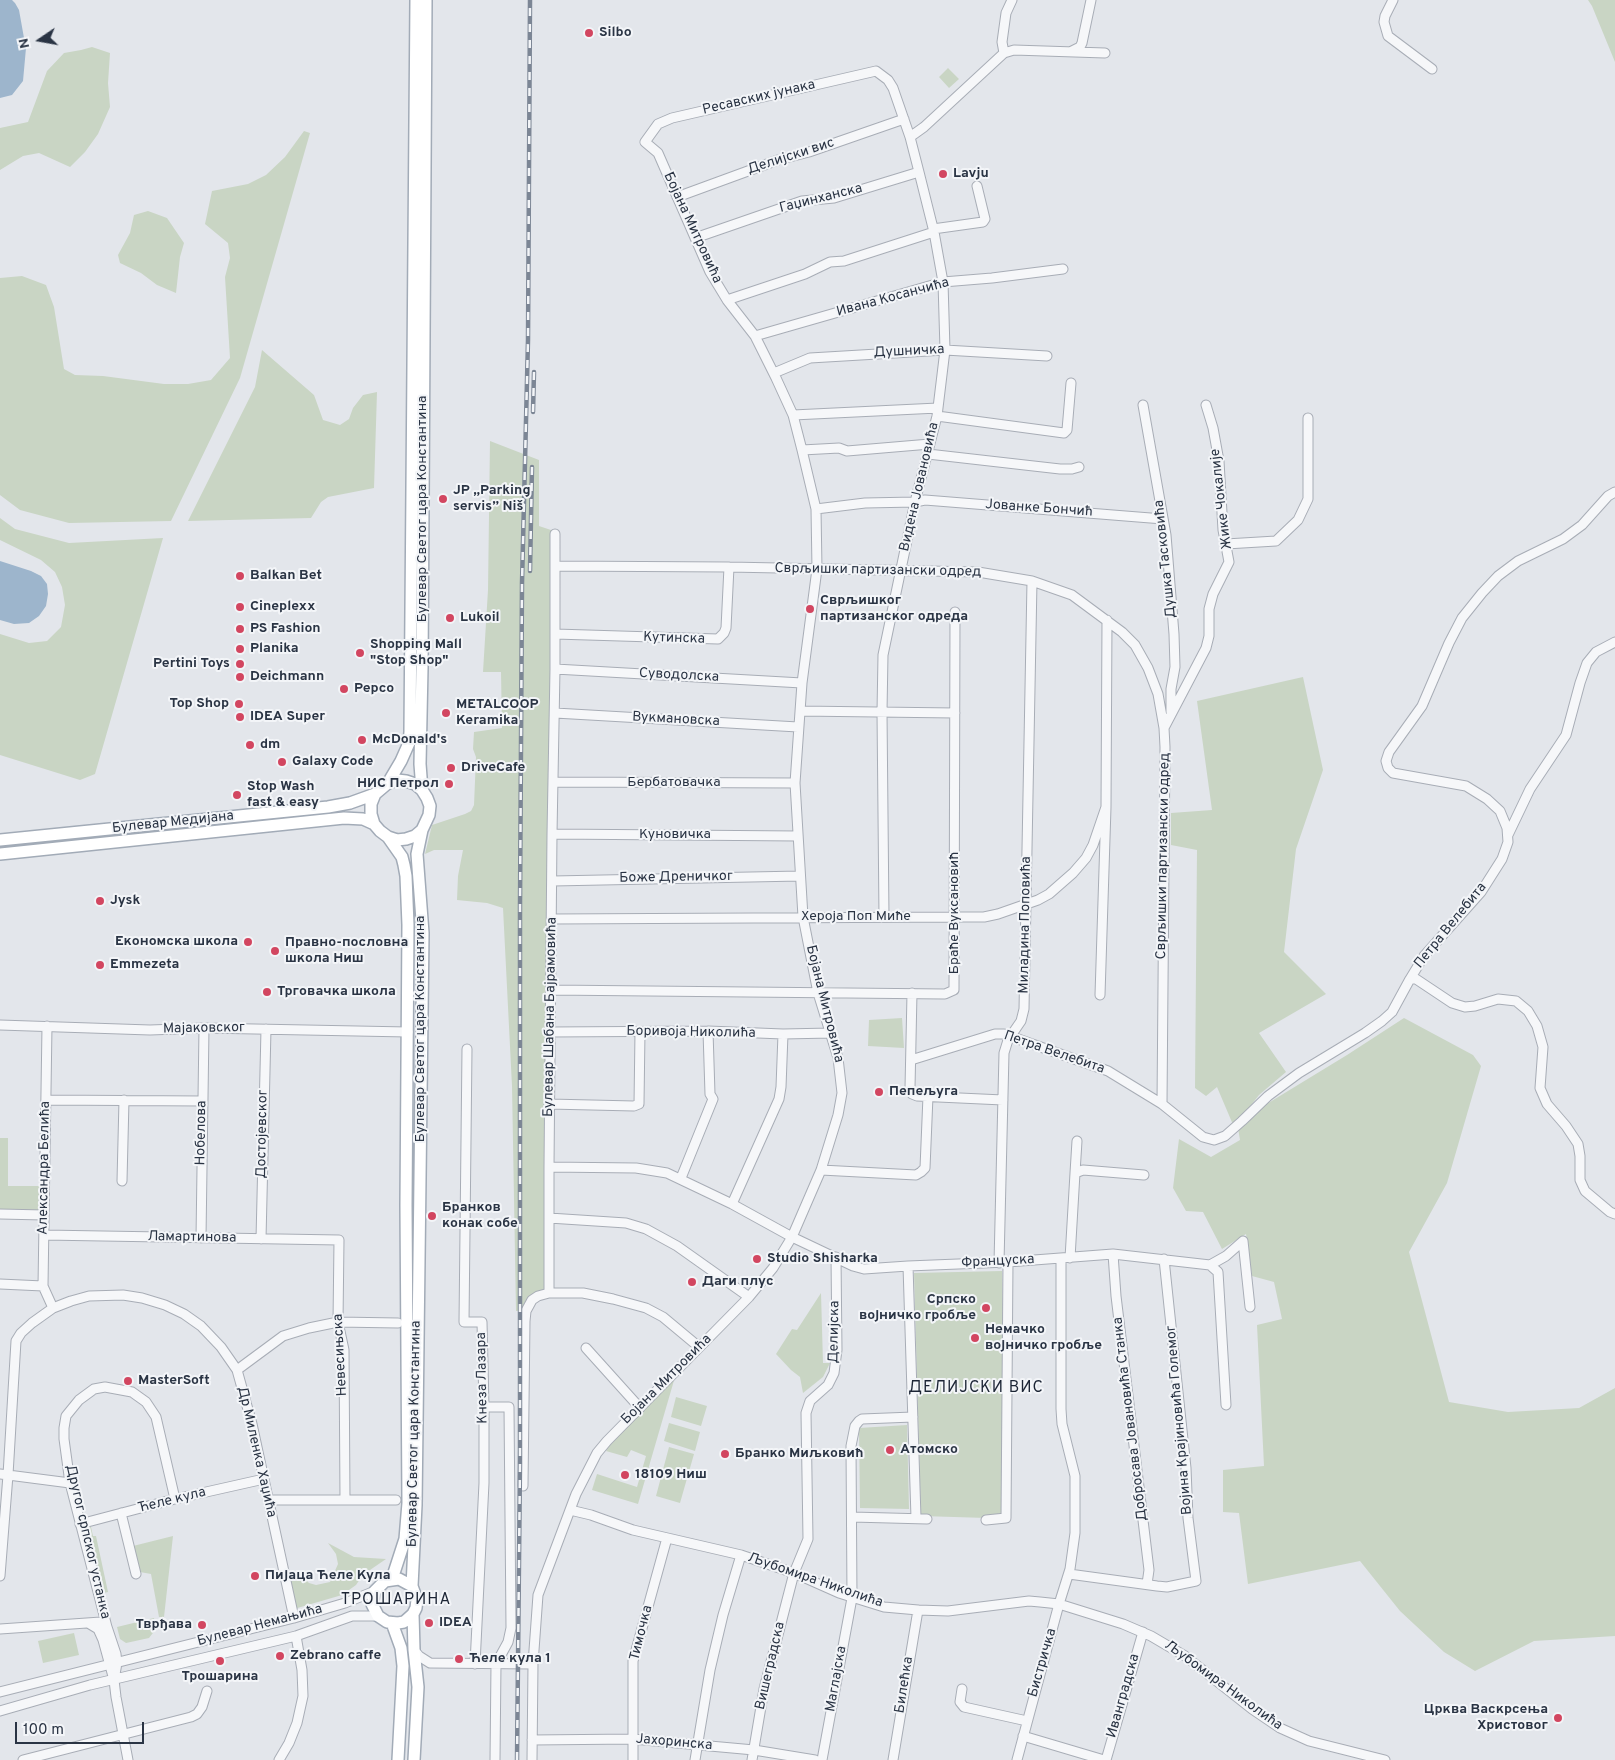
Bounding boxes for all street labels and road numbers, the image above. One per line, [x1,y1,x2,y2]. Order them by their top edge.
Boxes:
street label: Ресавских јунака [701,77,817,119]
street label: Делијски вис [745,135,837,179]
street label: Бојана Митровића [659,170,725,286]
street label: Гаџинханска [778,181,864,217]
street label: Ивана Косанчића [835,275,951,321]
street label: Душничка [873,342,945,362]
street label: Булевар Светог цара Константина [415,396,431,622]
street label: Видена Јовановића [897,421,943,553]
street label: Жике Чокалије [1207,448,1237,550]
street label: Јованке Бончић [985,497,1093,521]
street label: Душка Тасковића [1151,499,1181,619]
street label: Сврљишки партизански одред [774,561,982,581]
street label: Кутинска [643,630,705,648]
street label: Суводолска [638,666,720,686]
street label: Вукмановска [632,709,720,731]
street label: Сврљишки партизански одред [1154,752,1174,960]
street label: Бербатовачка [627,775,721,791]
street label: Булевар Медијана [111,808,235,838]
street label: Куновичка [639,827,711,843]
street label: Браће Вуксановић [947,852,963,974]
street label: Миладина Поповића [1016,856,1036,994]
street label: Боже Дреничког [619,869,733,887]
street label: Петра Велебита [1411,880,1491,972]
street label: Хероја Поп Миће [801,909,911,925]
street label: Булевар Светог цара Константина [413,916,429,1142]
street label: Булевар Шабана Бајрамовића [541,917,561,1117]
street label: Бојана Митровића [801,943,847,1065]
street label: Мајаковског [163,1020,245,1038]
street label: Боривоја Николића [626,1023,756,1043]
street label: Петра Велебита [1001,1028,1107,1078]
street label: Достојевског [254,1089,272,1179]
street label: Нобелова [193,1100,211,1166]
street label: Александра Белића [35,1101,55,1235]
street label: Ламартинова [147,1229,237,1247]
street label: Француска [961,1252,1035,1272]
street label: Делијска [826,1300,844,1364]
street label: Невесињска [330,1313,352,1397]
street label: Добросава Јовановића Станка [1110,1316,1152,1522]
street label: Булевар Светог цара Константина [405,1321,425,1547]
street label: Војина Крајиновића Големог [1163,1325,1197,1515]
street label: Бојана Митровића [618,1331,716,1429]
street label: Кнеза Лазара [474,1332,492,1424]
street label: Др Миленка Хаџића [233,1385,279,1519]
street label: Другог српског устанка [61,1463,113,1621]
street label: Ћеле кула [136,1484,208,1518]
street label: Љубомира Николића [745,1550,885,1612]
street label: Булевар Немањића [196,1601,324,1651]
street label: Тимочка [627,1604,657,1662]
street label: Вишеградска [753,1620,789,1712]
street label: Бистричка [1025,1627,1061,1699]
street label: Љубомира Николића [1161,1638,1285,1734]
street label: Маглајска [823,1645,851,1713]
street label: Иванградска [1104,1652,1144,1740]
street label: Билећка [892,1655,918,1715]
street label: Јахоринска [635,1731,713,1755]

